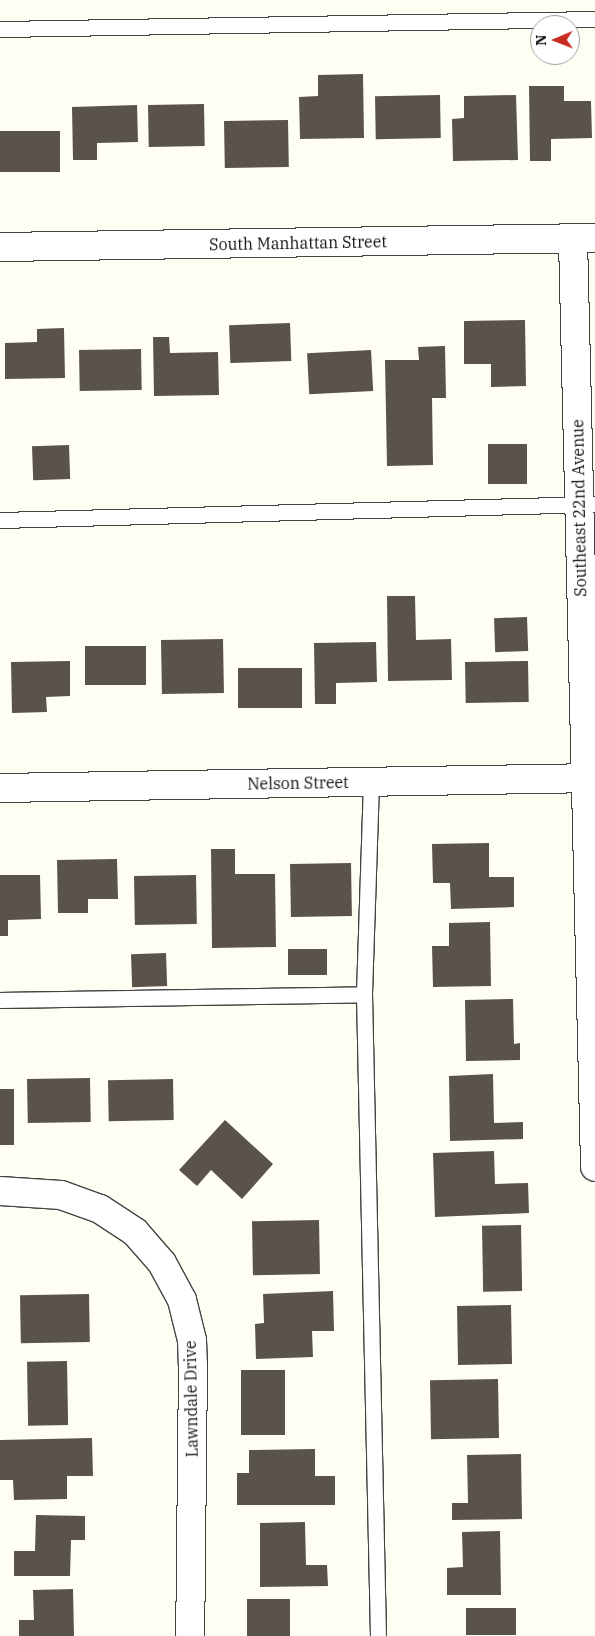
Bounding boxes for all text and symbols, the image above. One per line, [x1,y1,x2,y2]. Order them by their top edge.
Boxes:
north arrow [530,15,580,65]
text: N [532,35,550,46]
street label: South Manhattan Street [209,232,387,254]
street label: Southeast 22nd Avenue [568,419,590,597]
street label: Nelson Street [247,773,349,793]
street label: Lawndale Drive [180,1340,202,1458]

